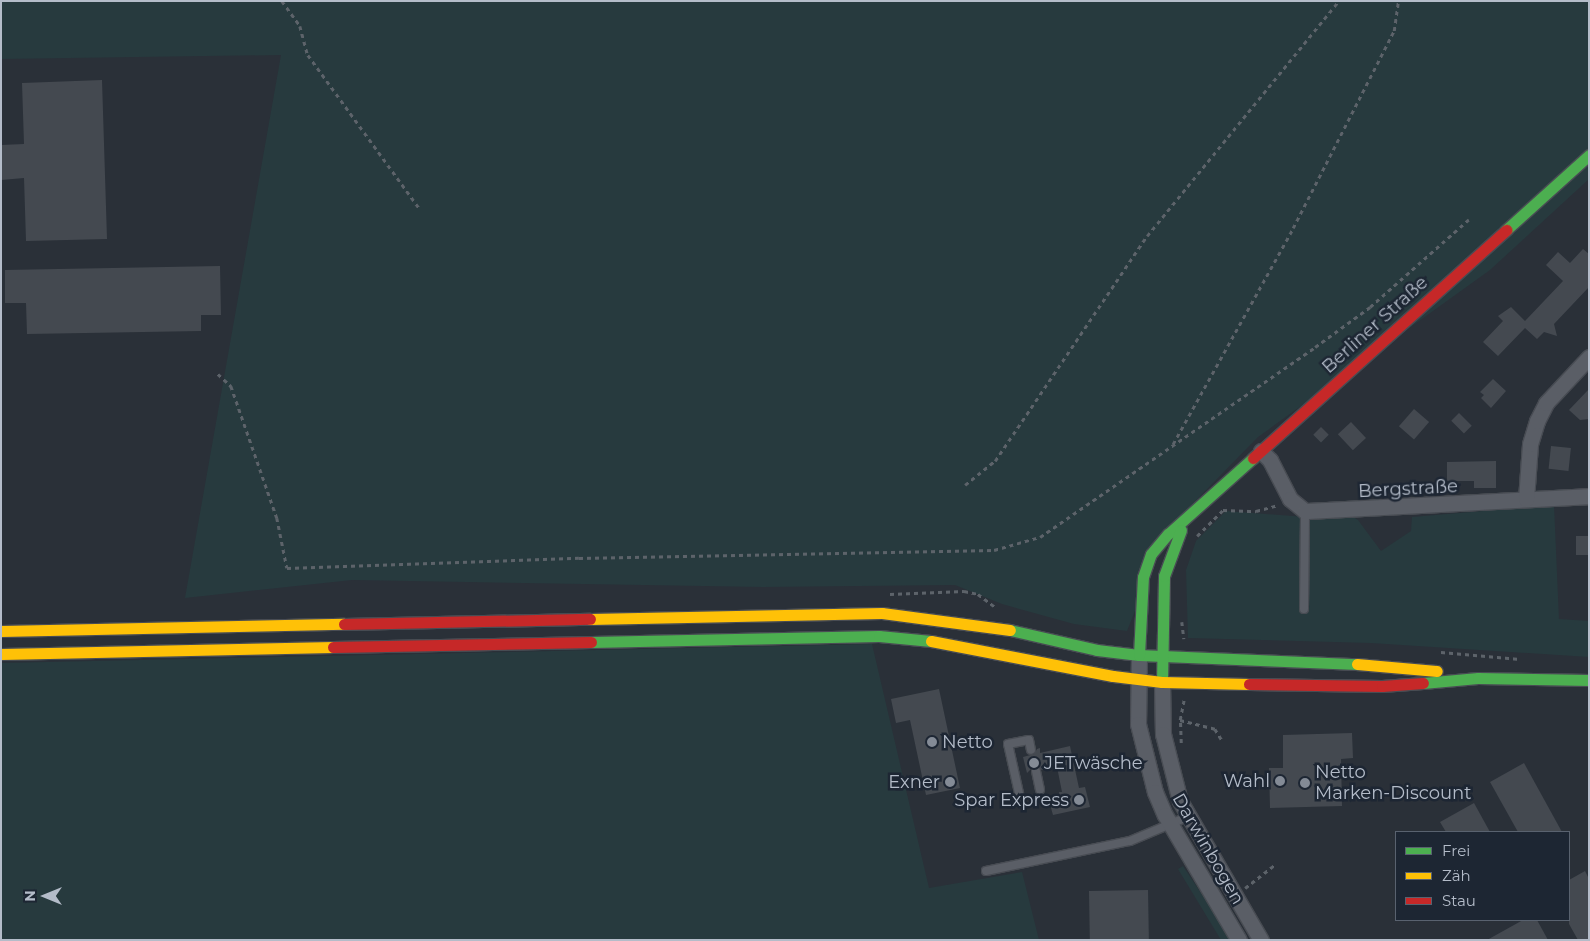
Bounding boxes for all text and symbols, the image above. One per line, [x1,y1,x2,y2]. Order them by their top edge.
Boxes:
street label: Berliner Straße [1318,272,1432,378]
street label: Bergstraße [1358,476,1458,502]
place label: Netto [942,731,993,753]
marker: Netto [926,736,938,748]
place label: JETwäsche [1044,752,1143,774]
marker: JETwäsche [1028,757,1040,769]
place label: Netto Marken-Discount [1315,762,1472,804]
place label: Wahl [1223,770,1270,792]
place label: Exner [888,771,940,793]
marker: Wahl [1274,775,1286,787]
marker: Exner [944,776,956,788]
marker: Netto Marken-Discount [1299,777,1311,789]
place label: Spar Express [954,789,1069,811]
street label: Darwinbogen [1167,790,1249,908]
marker: Spar Express [1073,794,1085,806]
legend [1395,831,1570,921]
text: Frei [1442,841,1470,860]
text: Zäh [1442,866,1471,885]
north arrow [20,871,70,921]
text: N [21,890,39,902]
text: Stau [1442,891,1476,910]

